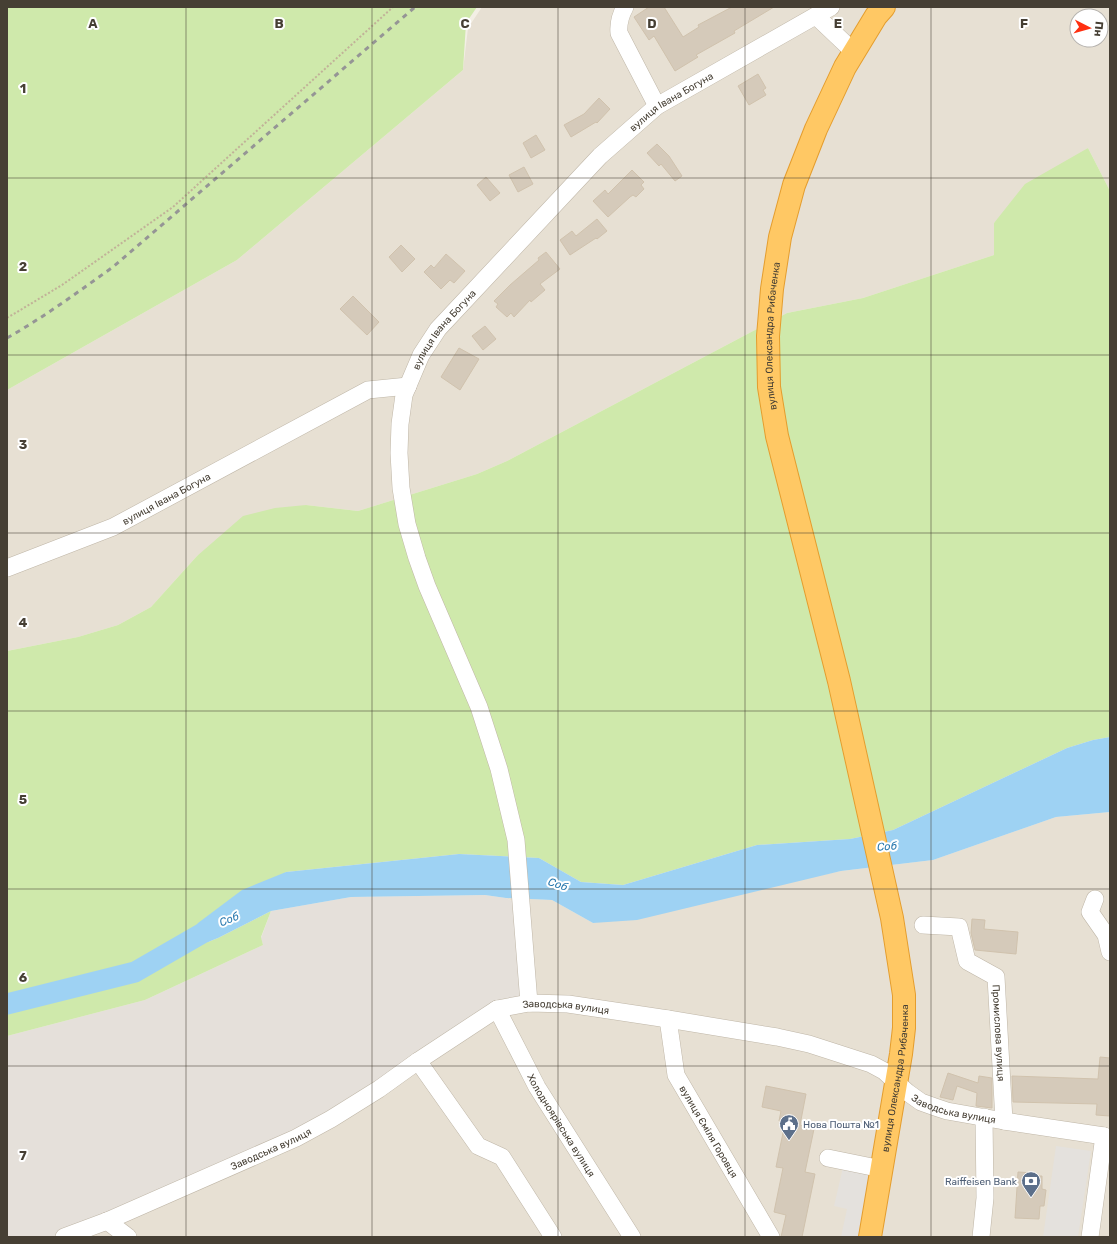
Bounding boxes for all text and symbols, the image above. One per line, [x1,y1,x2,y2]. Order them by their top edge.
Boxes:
north arrow [1069,8,1109,48]
text: A [88,16,98,31]
text: B [274,16,284,31]
text: C [460,16,470,31]
text: D [647,16,657,31]
text: E [834,16,842,31]
text: F [1020,16,1028,31]
text: Пн [1091,21,1106,37]
street label: вулиця Івана Богуна [627,70,716,134]
text: 1 [20,81,26,96]
text: 2 [19,259,27,274]
street label: вулиця Олександра Рибаченка [763,261,783,411]
street label: вулиця Івана Богуна [411,287,479,372]
text: 3 [19,437,28,452]
street label: вулиця Івана Богуна [120,471,213,528]
text: 4 [19,615,28,630]
text: 5 [19,792,27,807]
water label: Соб [877,839,898,854]
water label: Соб [546,875,570,894]
water label: Соб [217,909,242,929]
text: 6 [19,970,28,985]
street label: Промислова вулиця [989,984,1007,1082]
street label: Заводська вулиця [522,998,610,1017]
street label: вулиця Олександра Рибаченка [880,1004,911,1153]
street label: Холодноярівська вулиця [524,1072,597,1179]
street label: вулиця Єміля Горовця [677,1084,740,1180]
street label: Заводська вулиця [909,1092,997,1126]
public building icon: Нова Пошта №1 [778,1113,800,1141]
place label: Нова Пошта №1 [803,1119,879,1131]
street label: Заводська вулиця [229,1126,314,1173]
text: 7 [19,1148,27,1163]
bank icon: Raiffeisen Bank [1020,1170,1042,1198]
place label: Raiffeisen Bank [945,1176,1018,1188]

